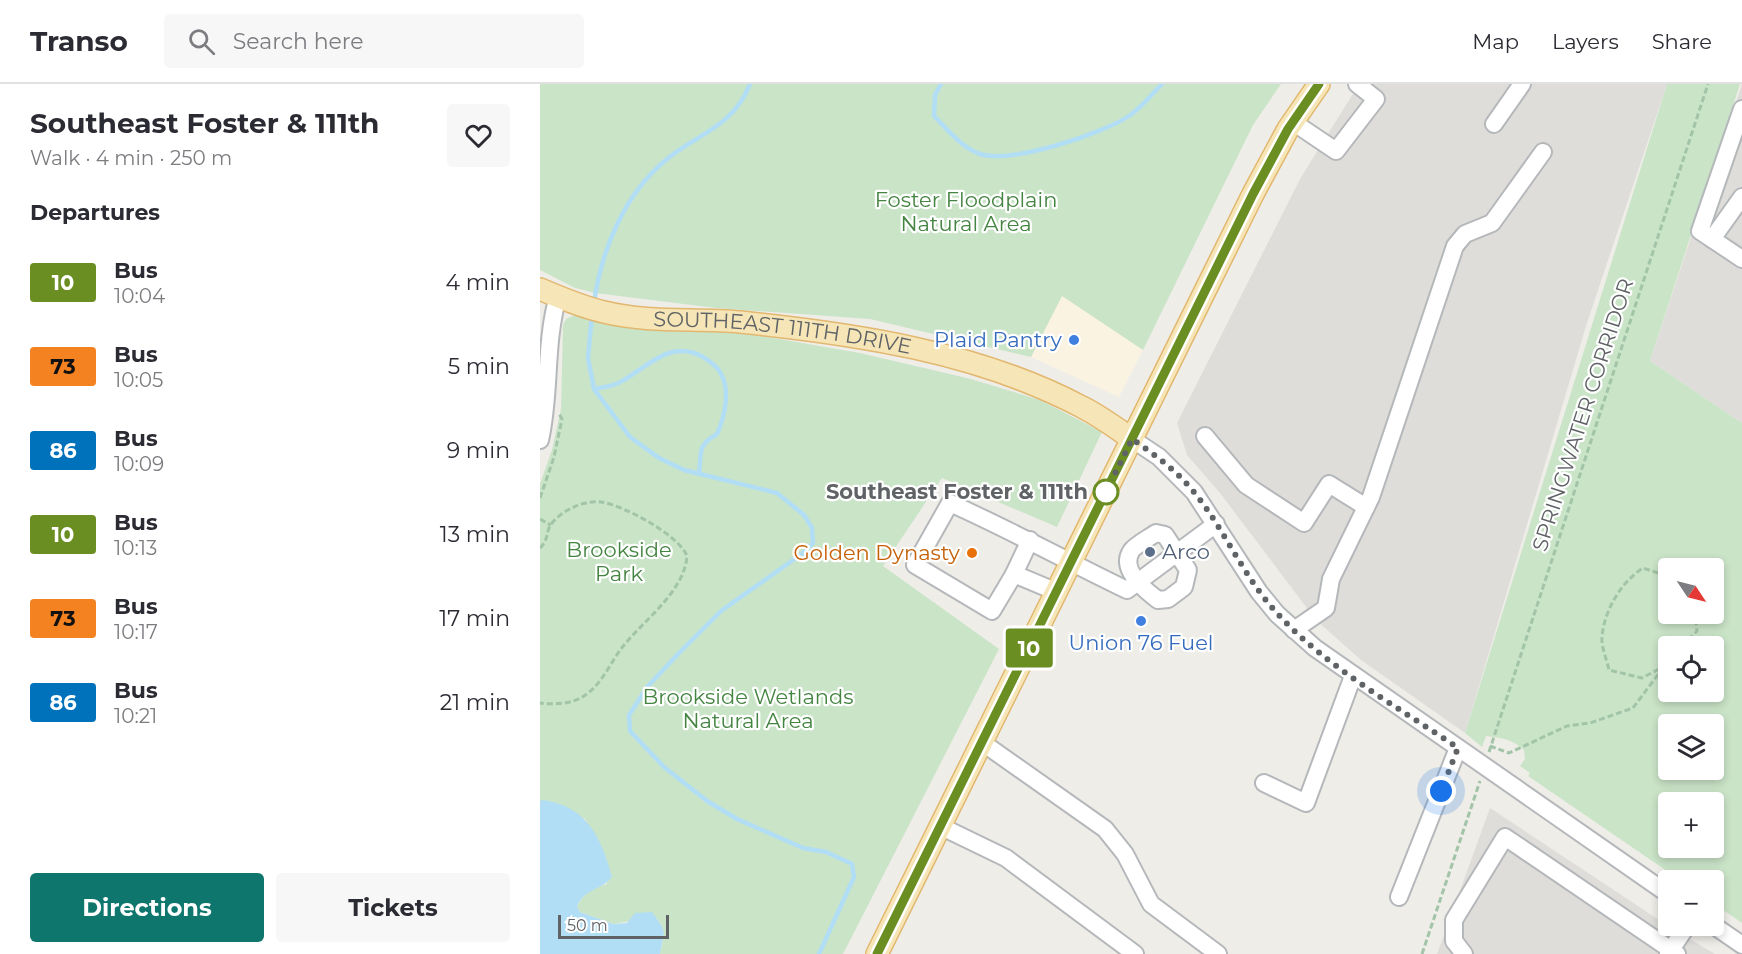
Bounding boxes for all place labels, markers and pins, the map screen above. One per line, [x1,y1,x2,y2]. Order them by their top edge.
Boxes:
place label: Plaid Pantry [934,327,1063,352]
marker: Plaid Pantry [1067,333,1081,347]
place label: Southeast Foster & 111th [826,479,1088,504]
marker: Southeast Foster & 111th [1093,479,1119,505]
place label: Arco [1162,539,1210,564]
place label: Golden Dynasty [794,540,961,565]
marker: Arco [1143,545,1157,559]
marker: Golden Dynasty [965,546,979,560]
marker: Union 76 Fuel [1134,614,1148,628]
place label: Union 76 Fuel [1069,630,1213,655]

